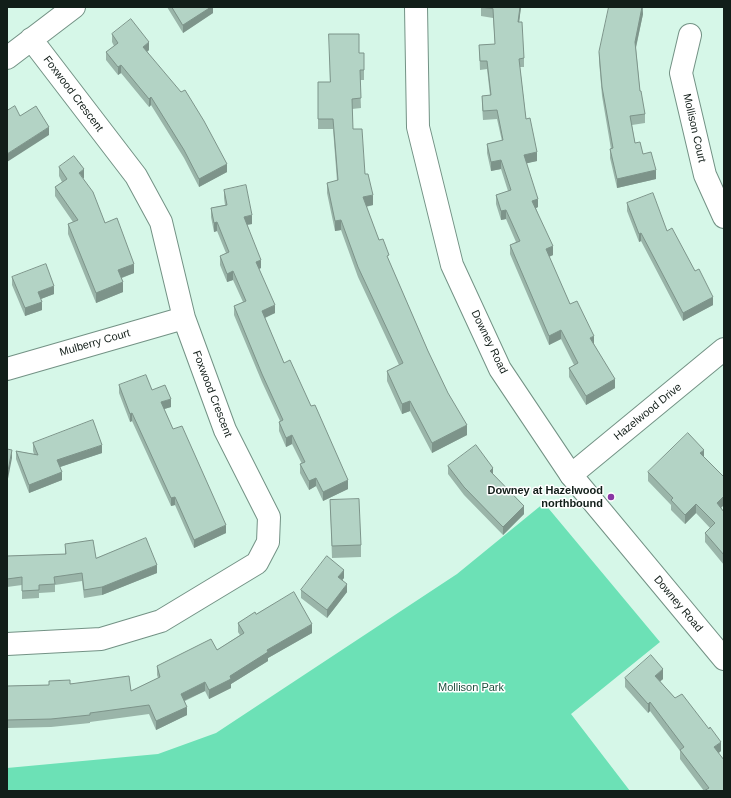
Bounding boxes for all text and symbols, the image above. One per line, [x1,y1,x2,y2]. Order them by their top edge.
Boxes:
street label: Foxwood Crescent [40,53,106,135]
street label: Mollison Court [680,92,708,164]
street label: Downey Road [468,308,510,376]
street label: Mulberry Court [58,327,132,359]
street label: Foxwood Crescent [189,349,235,439]
street label: Hazelwood Drive [612,381,684,443]
place label: Downey at Hazelwood northbound [487,484,603,510]
marker: Downey at Hazelwood northbound [606,492,616,502]
street label: Downey Road [651,573,705,635]
park label: Mollison Park [438,681,504,695]

